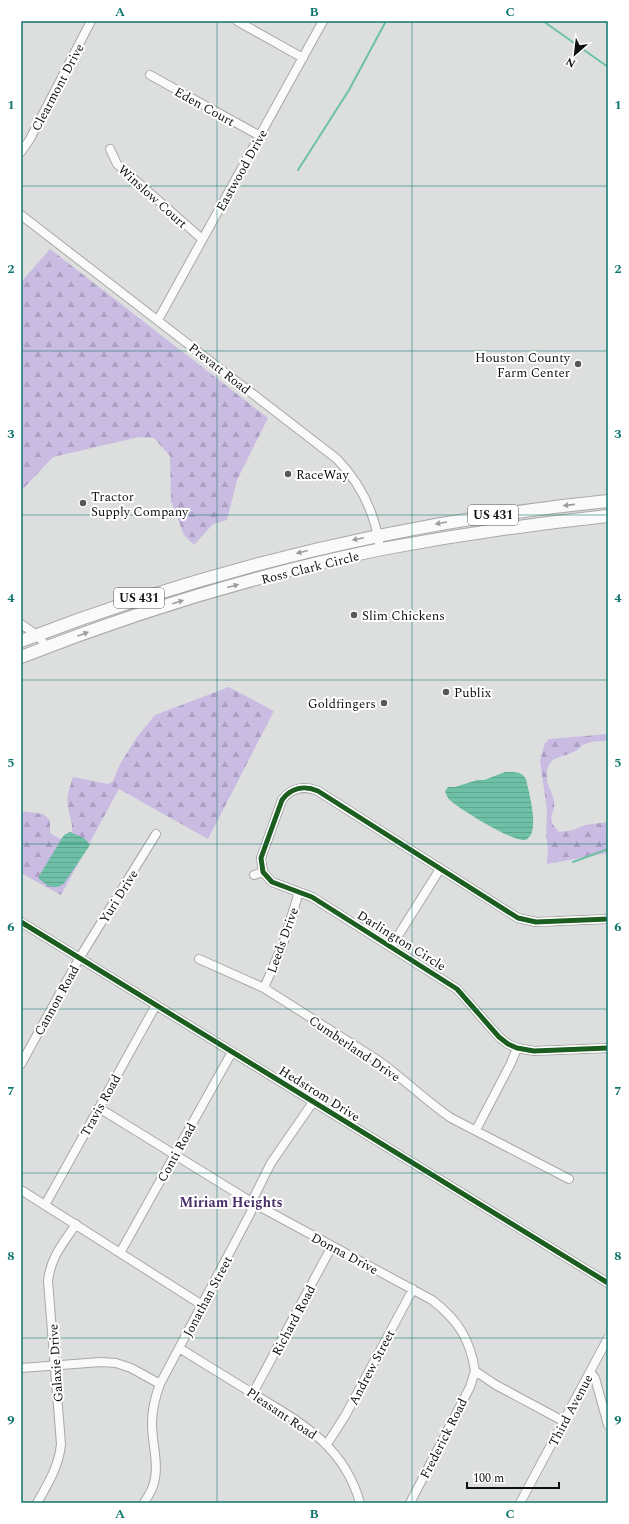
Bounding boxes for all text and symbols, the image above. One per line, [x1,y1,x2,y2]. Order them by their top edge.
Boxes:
text: A [115,2,125,22]
text: B [309,2,319,22]
text: C [505,2,515,22]
north arrow [555,34,595,74]
street label: Clearmont Drive [26,40,89,135]
text: N [563,53,578,72]
street label: Eden Court [171,82,239,132]
text: 1 [7,95,15,115]
text: 1 [614,95,622,115]
street label: Eastwood Drive [211,126,273,215]
street label: Winslow Court [113,160,192,234]
text: 2 [7,259,15,279]
text: 2 [614,259,622,279]
street label: Prevatt Road [184,338,255,399]
place label: Houston County Farm Center [475,348,571,383]
marker: Houston County Farm Center [573,359,583,369]
text: 3 [7,424,15,444]
text: 3 [614,424,622,444]
place label: RaceWay [296,465,349,485]
marker: RaceWay [283,469,293,479]
place label: Tractor Supply Company [91,487,189,522]
marker: Tractor Supply Company [78,498,88,508]
one-way arrow [563,501,575,508]
road number: US 431 [468,505,518,525]
one-way arrow [434,520,447,526]
one-way arrow [352,536,364,542]
street label: Ross Clark Circle [259,546,361,590]
one-way arrow [296,549,308,555]
one-way arrow [227,583,239,589]
text: 4 [7,588,15,608]
road number: US 431 [114,588,164,608]
text: 4 [614,588,622,608]
one-way arrow [173,599,185,605]
place label: Slim Chickens [362,606,445,626]
marker: Slim Chickens [349,610,359,620]
one-way arrow [78,630,90,636]
place label: Publix [454,683,492,703]
marker: Publix [441,687,451,697]
place label: Goldfingers [308,694,376,714]
marker: Goldfingers [379,698,389,708]
text: 5 [7,753,15,773]
text: 5 [614,753,622,773]
street label: Yuri Drive [94,866,143,927]
street label: Leeds Drive [262,905,304,976]
street label: Darlington Circle [353,905,450,976]
text: 6 [7,917,15,937]
text: 6 [614,917,622,937]
street label: Cannon Road [29,961,85,1039]
street label: Cumberland Drive [305,1011,404,1087]
street label: Hedstrom Drive [275,1061,364,1127]
street label: Travis Road [76,1071,126,1140]
text: 7 [7,1081,15,1101]
text: 7 [614,1081,622,1101]
street label: Conti Road [152,1119,201,1186]
district label: Miriam Heights [179,1192,283,1213]
street label: Donna Drive [307,1228,382,1280]
text: 8 [7,1246,15,1266]
text: 8 [614,1246,622,1266]
street label: Jonathan Street [178,1252,238,1340]
street label: Richard Road [267,1281,321,1359]
street label: Galaxie Drive [43,1323,69,1403]
street label: Andrew Street [344,1326,400,1409]
street label: Third Avenue [544,1371,598,1450]
street label: Pleasant Road [242,1383,321,1445]
street label: Frederick Road [415,1395,473,1482]
text: 9 [7,1410,15,1430]
text: 9 [614,1410,622,1430]
scale bar [467,1464,559,1490]
text: 100 m [473,1469,504,1488]
text: A [115,1504,125,1524]
text: B [309,1504,319,1524]
text: C [505,1504,515,1524]

